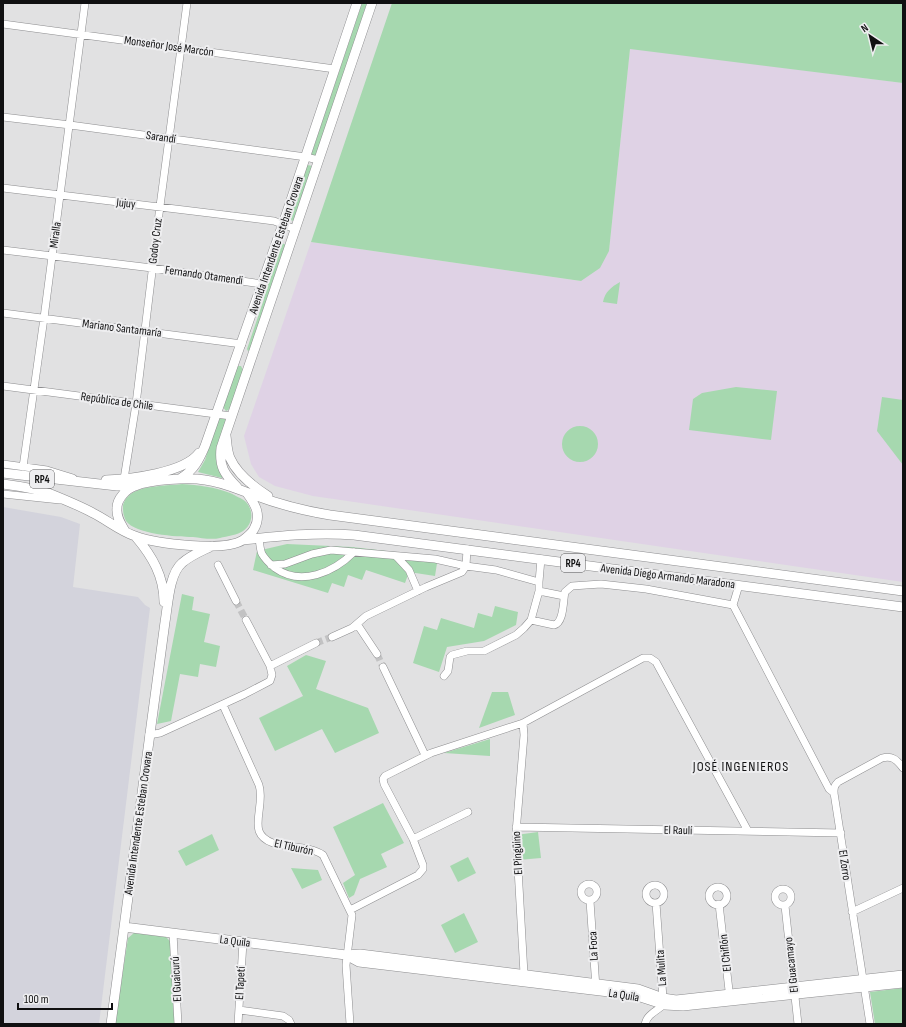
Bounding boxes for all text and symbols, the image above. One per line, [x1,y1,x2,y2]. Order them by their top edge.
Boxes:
north arrow [850,16,890,56]
text: N [858,21,871,35]
street label: Monseñor José Marcón [123,33,215,60]
street label: Sarandí [145,128,178,147]
street label: Avenida Intendente Esteban Crovara [245,174,307,317]
street label: Jujuy [115,195,137,212]
street label: Godoy Cruz [145,217,166,265]
street label: Miralla [46,221,65,249]
street label: Fernando Otamendi [164,263,244,288]
street label: Mariano Santamaría [81,316,163,341]
street label: República de Chile [80,389,154,414]
road number: RP4 [30,470,54,488]
road number: RP4 [561,554,585,572]
street label: Avenida Diego Armando Maradona [599,561,736,592]
street label: Avenida Intendente Esteban Crovara [121,750,156,897]
district label: JOSÉ INGENIEROS [692,758,789,775]
street label: El Raulí [664,823,693,838]
street label: El Pingüino [509,831,526,875]
street label: El Tiburón [273,836,315,859]
street label: El Zorro [835,849,854,881]
street label: La Foca [585,930,602,961]
street label: La Quila [219,932,252,951]
street label: El Chiflón [716,933,735,972]
street label: El Guacamayo [781,936,802,993]
street label: La Mulita [653,949,670,986]
street label: El Guaicurú [168,956,185,1002]
street label: El Tapetí [232,965,249,1000]
scale bar [18,985,112,1011]
street label: La Quila [607,986,641,1005]
text: 100 m [24,992,49,1007]

